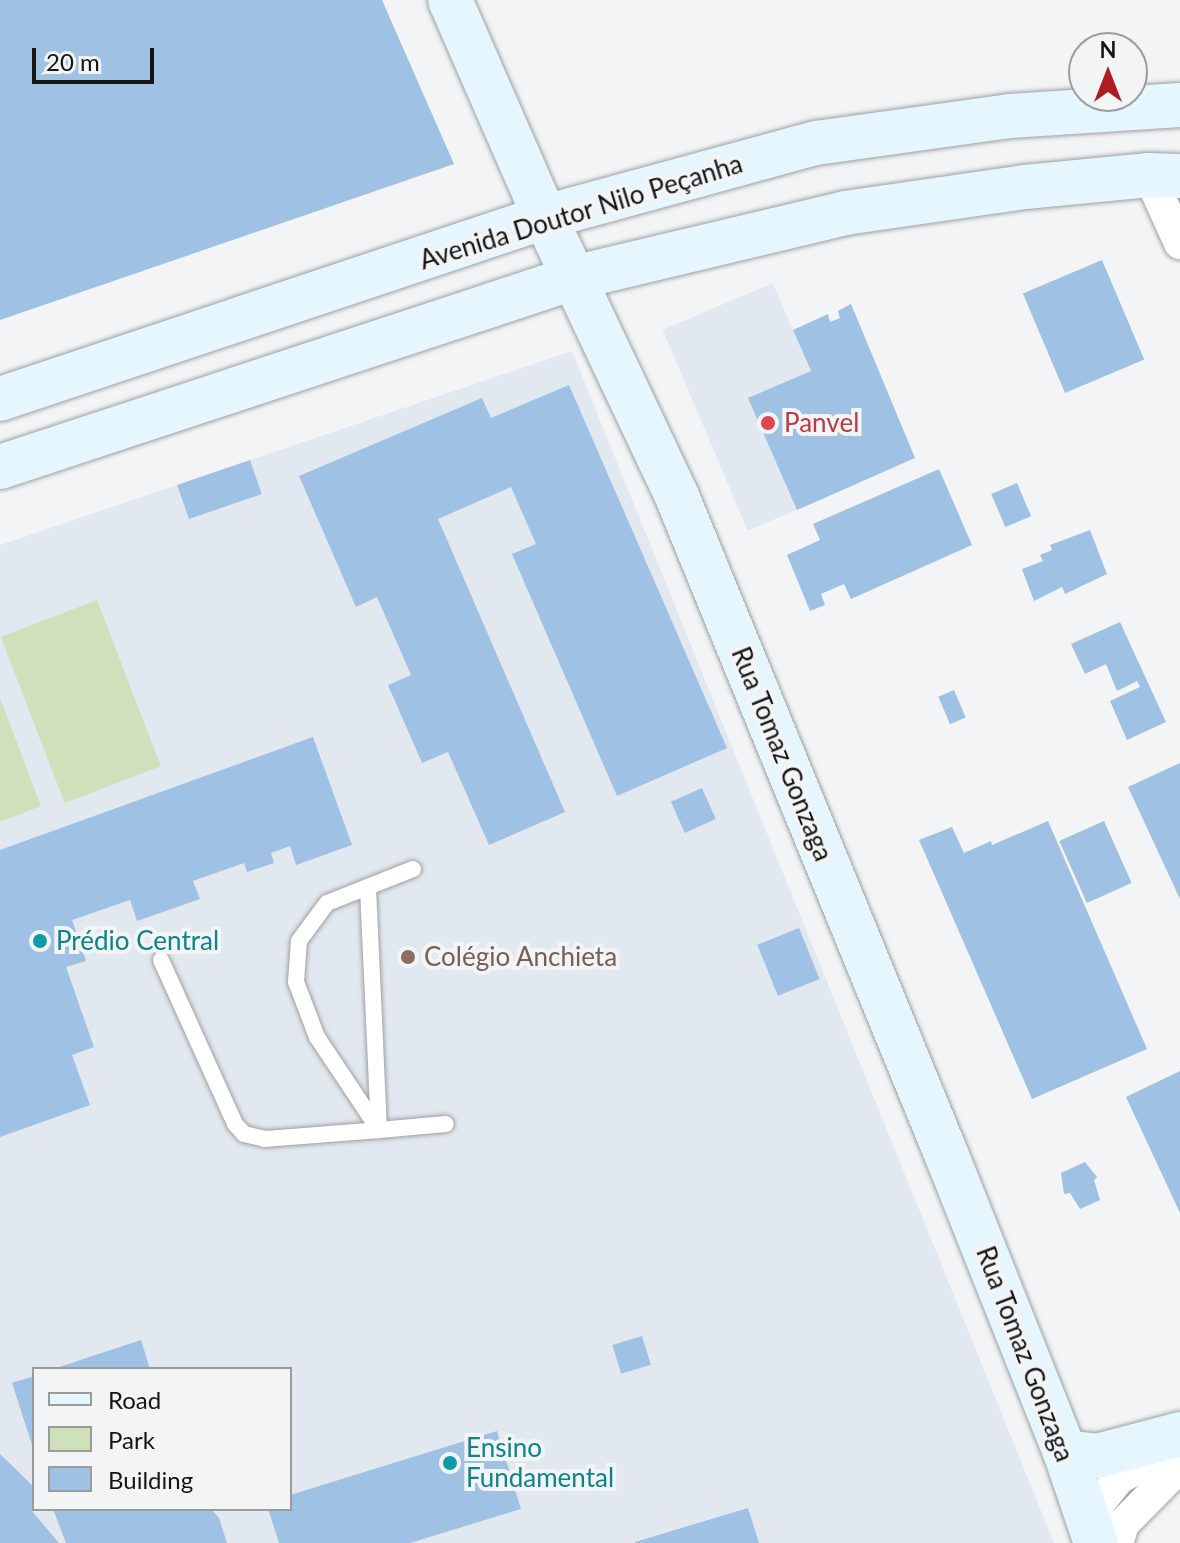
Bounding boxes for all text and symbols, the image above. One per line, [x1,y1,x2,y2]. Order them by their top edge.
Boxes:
scale bar [36,32,158,82]
north arrow [1068,32,1148,112]
text: N [1100,36,1116,63]
text: 20 m [46,47,100,76]
street label: Avenida Doutor Nilo Peçanha [416,148,746,276]
place label: Panvel [784,407,859,439]
marker: Panvel [759,414,777,432]
street label: Rua Tomaz Gonzaga [725,642,839,866]
place label: Prédio Central [56,925,219,957]
marker: Prédio Central [31,932,49,950]
place label: Colégio Anchieta [424,941,618,973]
marker: Colégio Anchieta [399,948,417,966]
street label: Rua Tomaz Gonzaga [969,1242,1081,1466]
legend [32,1367,292,1511]
text: Road [108,1385,161,1414]
text: Park [108,1425,155,1454]
place label: Ensino Fundamental [466,1432,614,1494]
marker: Ensino Fundamental [441,1454,459,1472]
text: Building [108,1465,193,1494]

